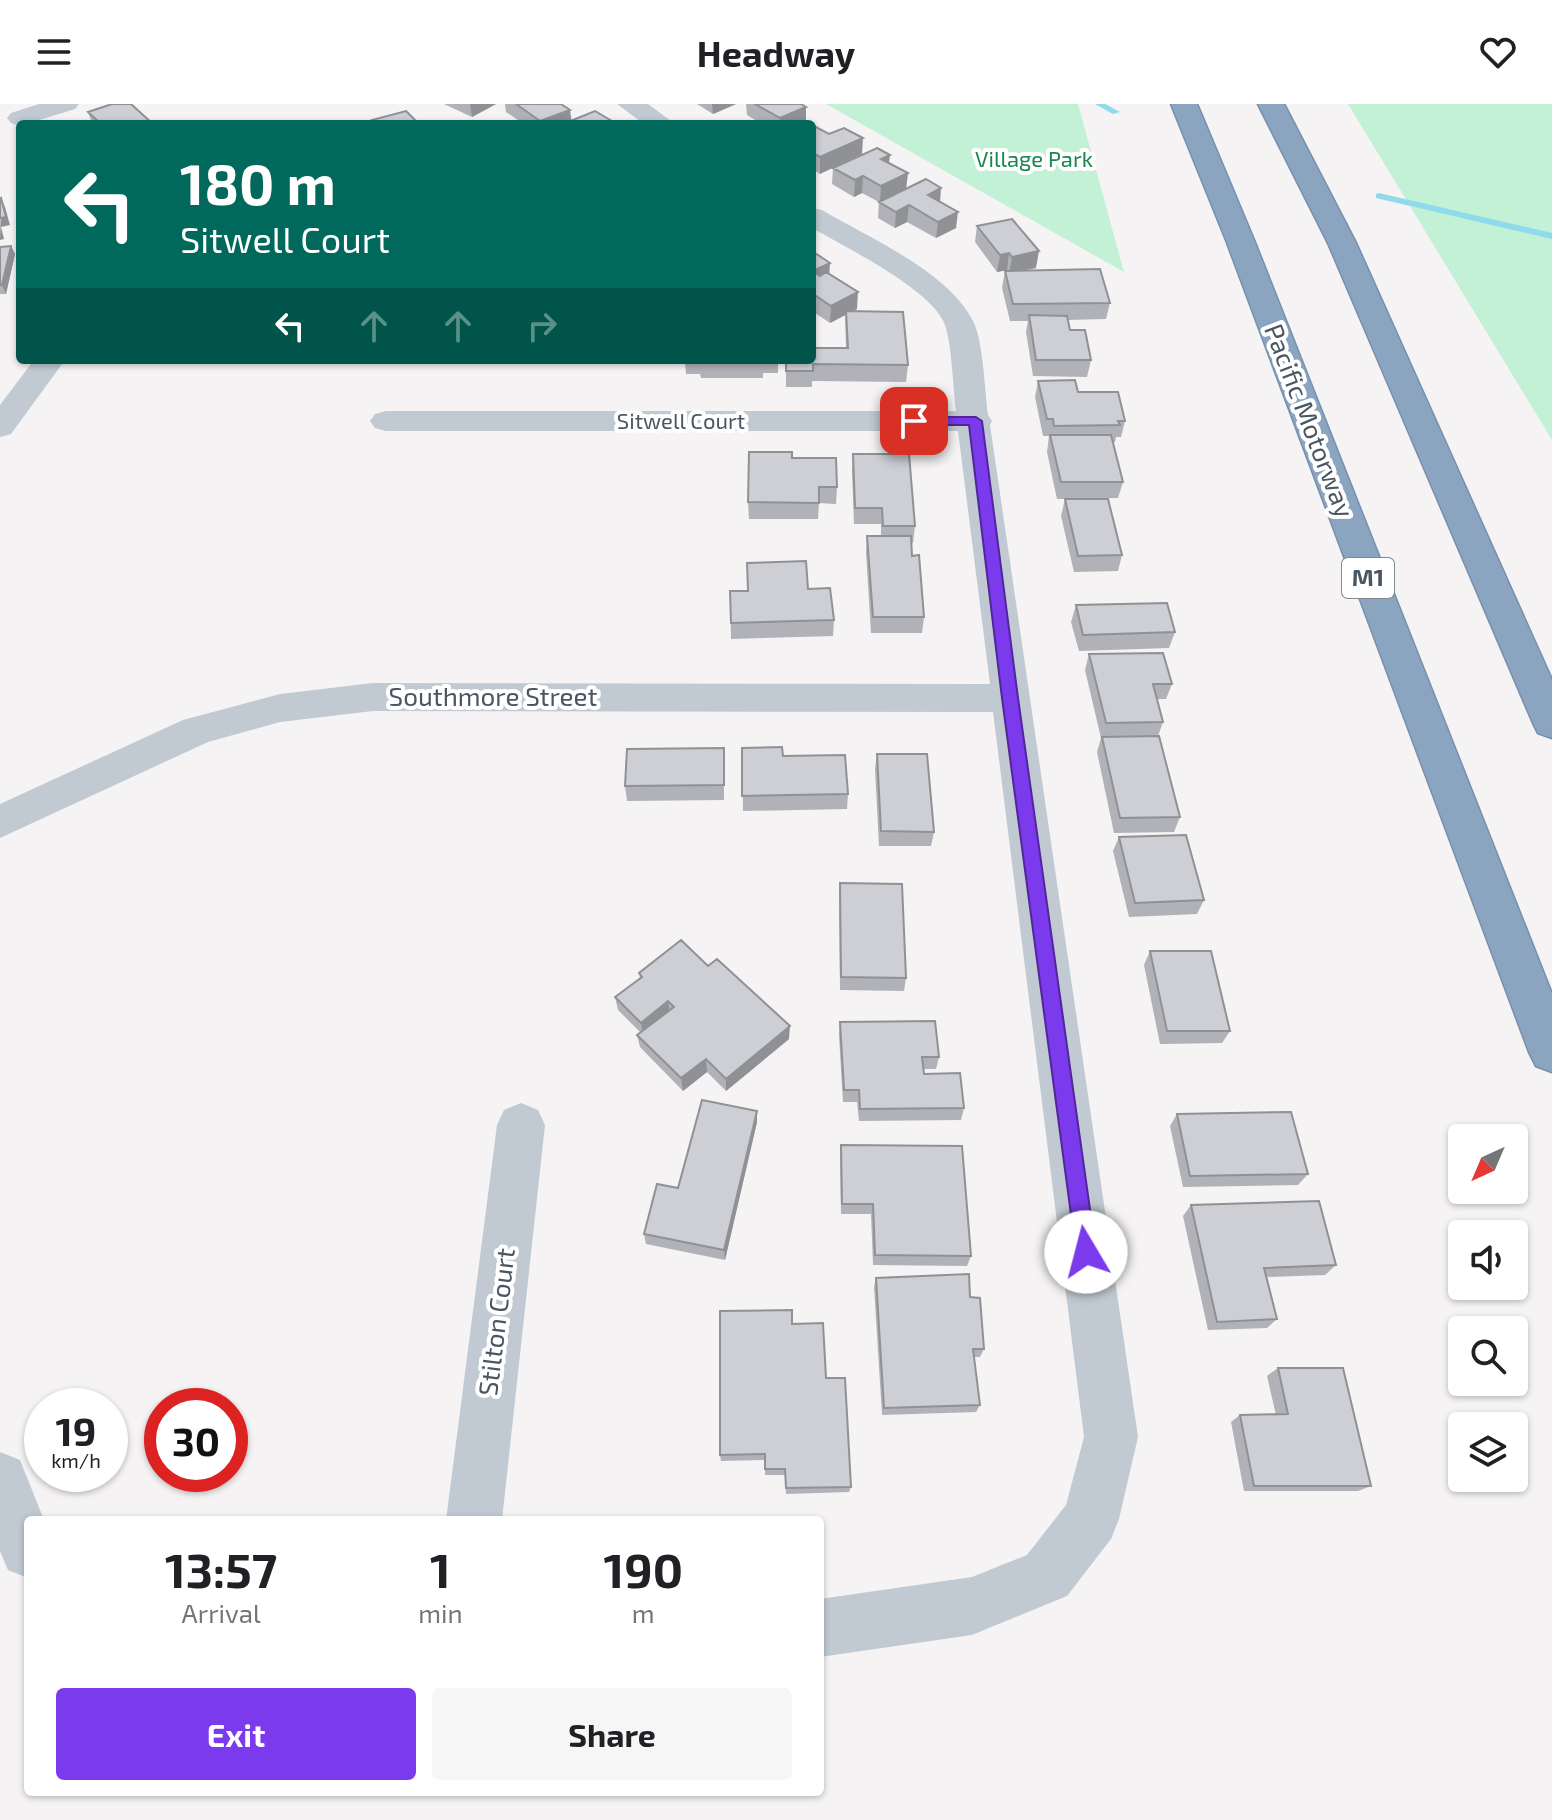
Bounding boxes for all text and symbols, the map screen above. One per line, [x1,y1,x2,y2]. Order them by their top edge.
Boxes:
icon: menu [32,30,76,74]
icon: heart [1476,30,1520,74]
text: Headway [697,31,855,74]
park label: Village Park [975,145,1093,171]
text: 180 m [180,149,336,216]
icon: left [48,152,152,256]
text: Sitwell Court [180,217,390,260]
icon: left [268,304,312,348]
icon: ahead [352,304,396,348]
icon: ahead [436,304,480,348]
icon: right [520,304,564,348]
street label: Pacific Motorway [1259,319,1362,522]
pin [880,387,948,455]
icon: arrive [892,399,936,443]
street label: Sitwell Court [617,407,745,433]
road number: M1 [1342,558,1394,598]
street label: Southmore Street [389,680,598,711]
north arrow [1448,1124,1528,1204]
map controls [1448,1124,1528,1492]
position arrow [1044,1210,1128,1294]
button: sound [1448,1220,1528,1300]
street label: Stilton Court [471,1246,520,1397]
button: search [1448,1316,1528,1396]
speed limit sign: 30 [144,1388,248,1492]
text: 19 [56,1406,96,1454]
button: layers [1448,1412,1528,1492]
text: km/h [51,1448,101,1472]
text: 13:57 [165,1540,277,1598]
text: 1 [430,1540,451,1598]
text: 190 [604,1540,683,1598]
text: Arrival [182,1597,261,1628]
text: min [418,1597,463,1628]
text: m [632,1597,655,1628]
button: Exit [56,1688,416,1780]
button: Share [432,1688,792,1780]

